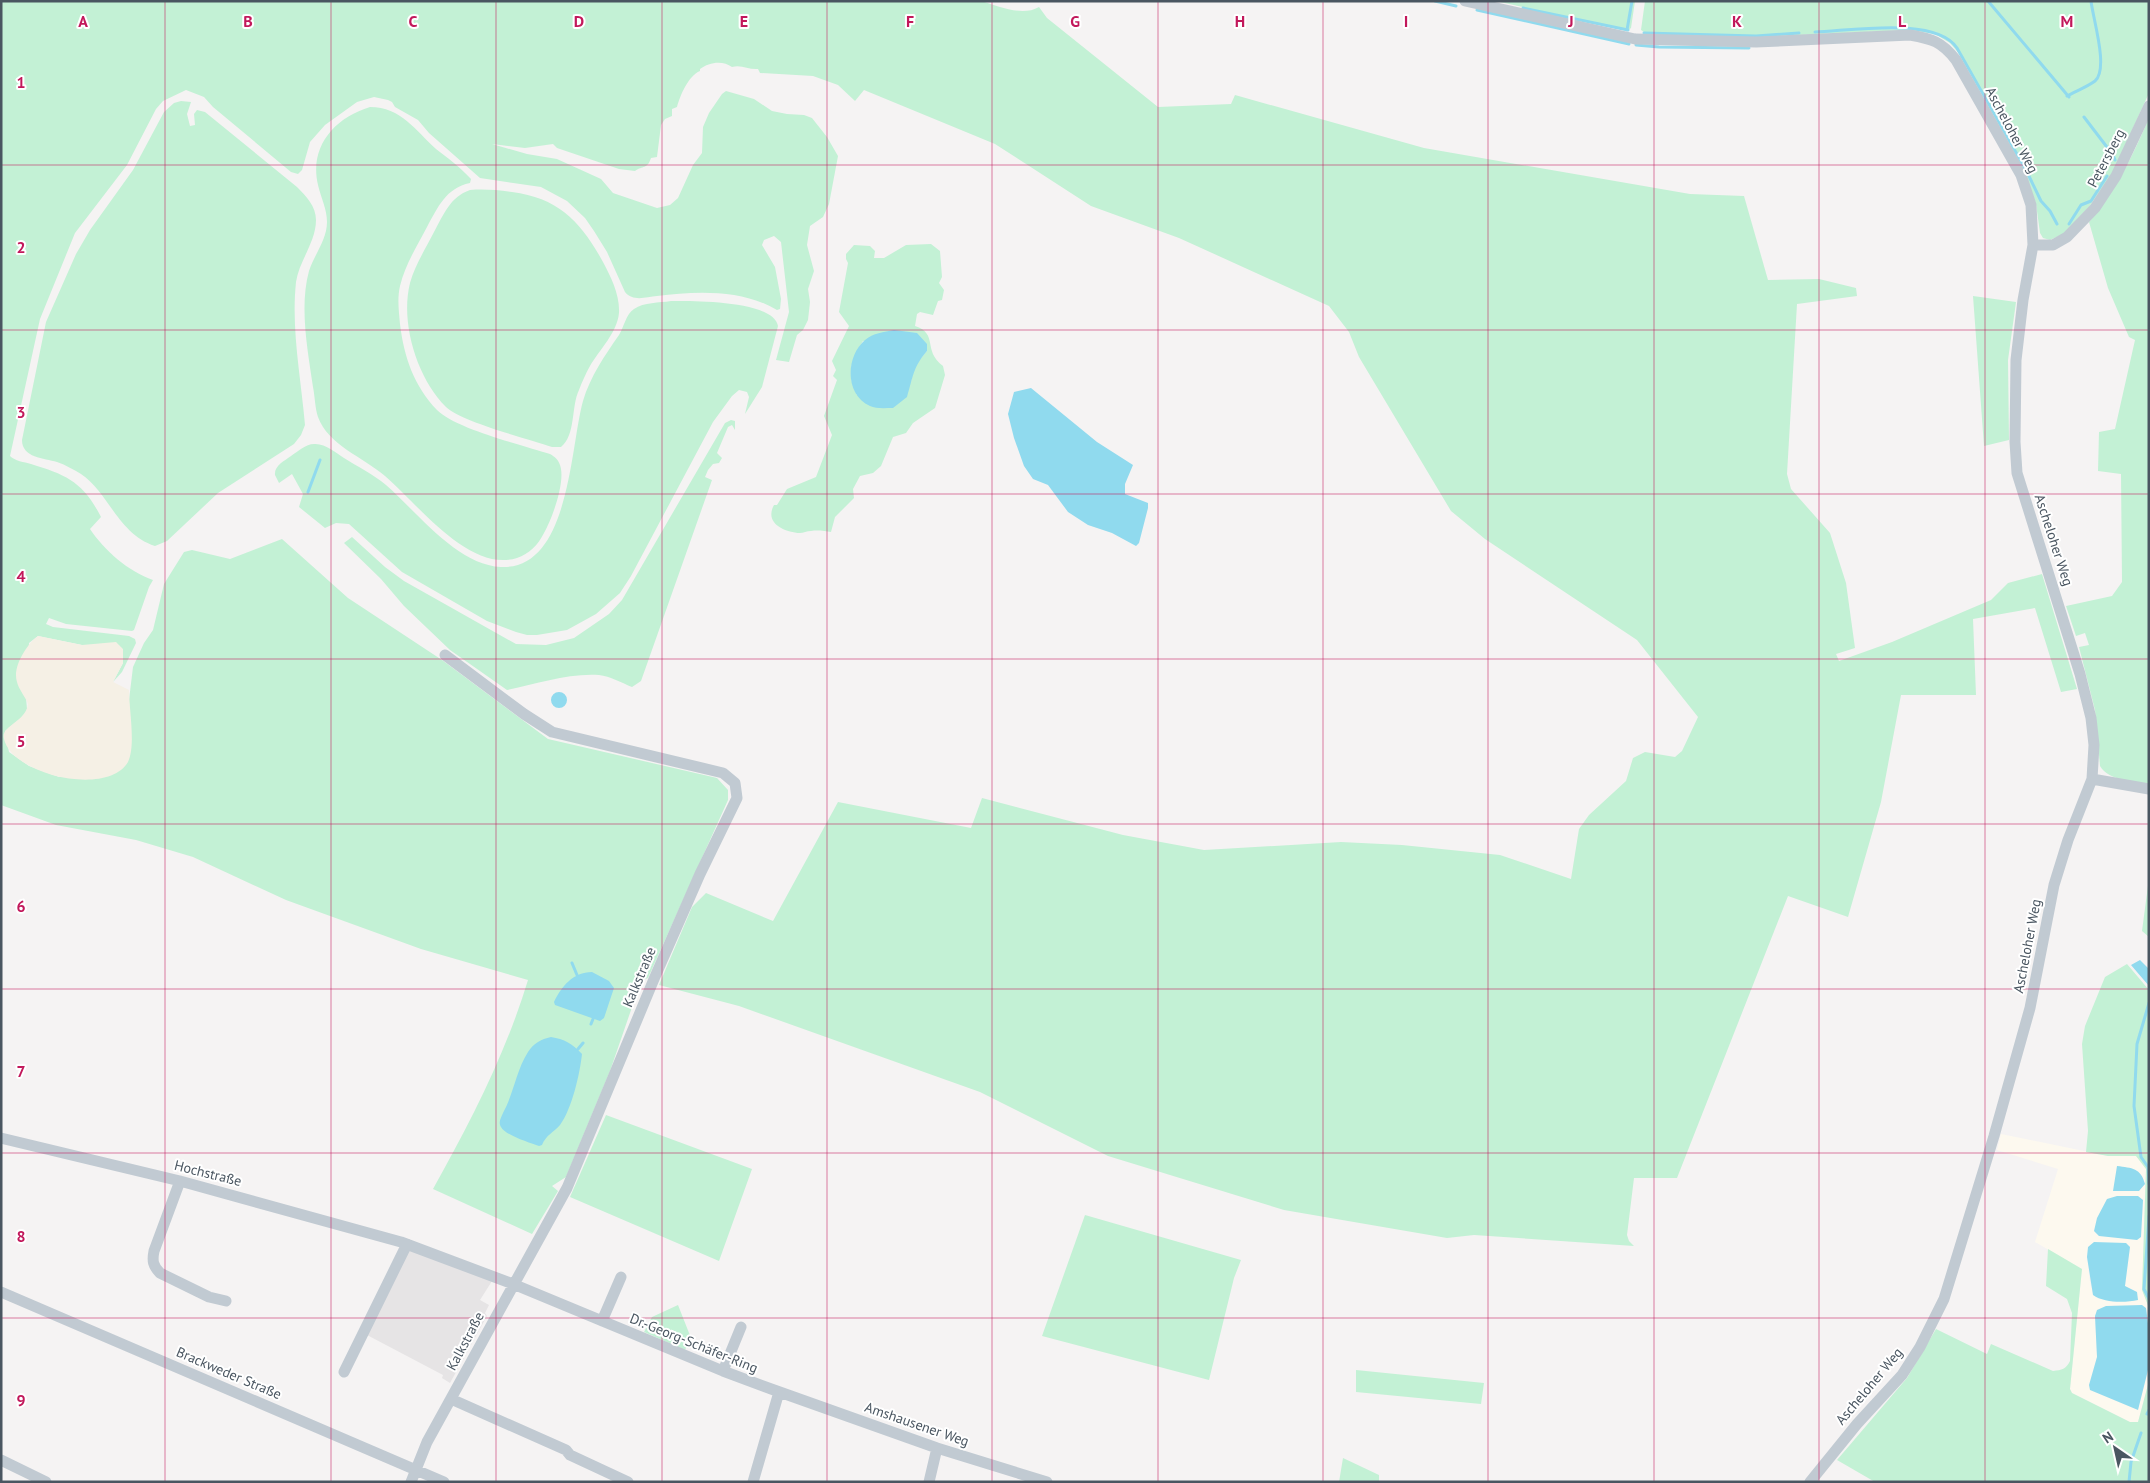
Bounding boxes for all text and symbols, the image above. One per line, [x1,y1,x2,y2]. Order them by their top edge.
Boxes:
text: A [78,11,88,31]
text: B [243,11,253,31]
text: C [409,11,418,31]
text: D [574,11,584,31]
text: E [740,11,748,31]
text: F [906,11,914,31]
text: G [1070,11,1080,31]
text: H [1235,11,1245,31]
text: I [1404,11,1408,31]
text: J [1567,11,1574,31]
text: K [1732,11,1742,31]
text: L [1898,11,1907,31]
text: M [2061,11,2073,31]
text: 1 [16,72,26,92]
street label: Ascheloher Weg [1982,84,2042,176]
street label: Petersberg [2083,126,2129,190]
text: 2 [16,237,26,257]
text: 3 [16,402,26,422]
street label: Ascheloher Weg [2031,492,2077,588]
text: 4 [16,566,26,586]
text: 5 [16,731,26,751]
text: 6 [16,896,26,916]
street label: Ascheloher Weg [2009,898,2045,994]
street label: Kalkstraße [618,944,660,1010]
text: 7 [16,1061,26,1081]
street label: Hochstraße [173,1156,243,1190]
text: 8 [16,1226,26,1246]
street label: Kalkstraße [442,1309,488,1373]
street label: Dr.-Georg-Schäfer-Ring [627,1309,761,1377]
street label: Brackweder Straße [174,1343,284,1403]
street label: Ascheloher Weg [1831,1344,1907,1428]
text: 9 [16,1390,26,1410]
street label: Amshausener Weg [862,1398,972,1450]
north arrow [2090,1423,2140,1473]
text: N [2099,1427,2117,1447]

